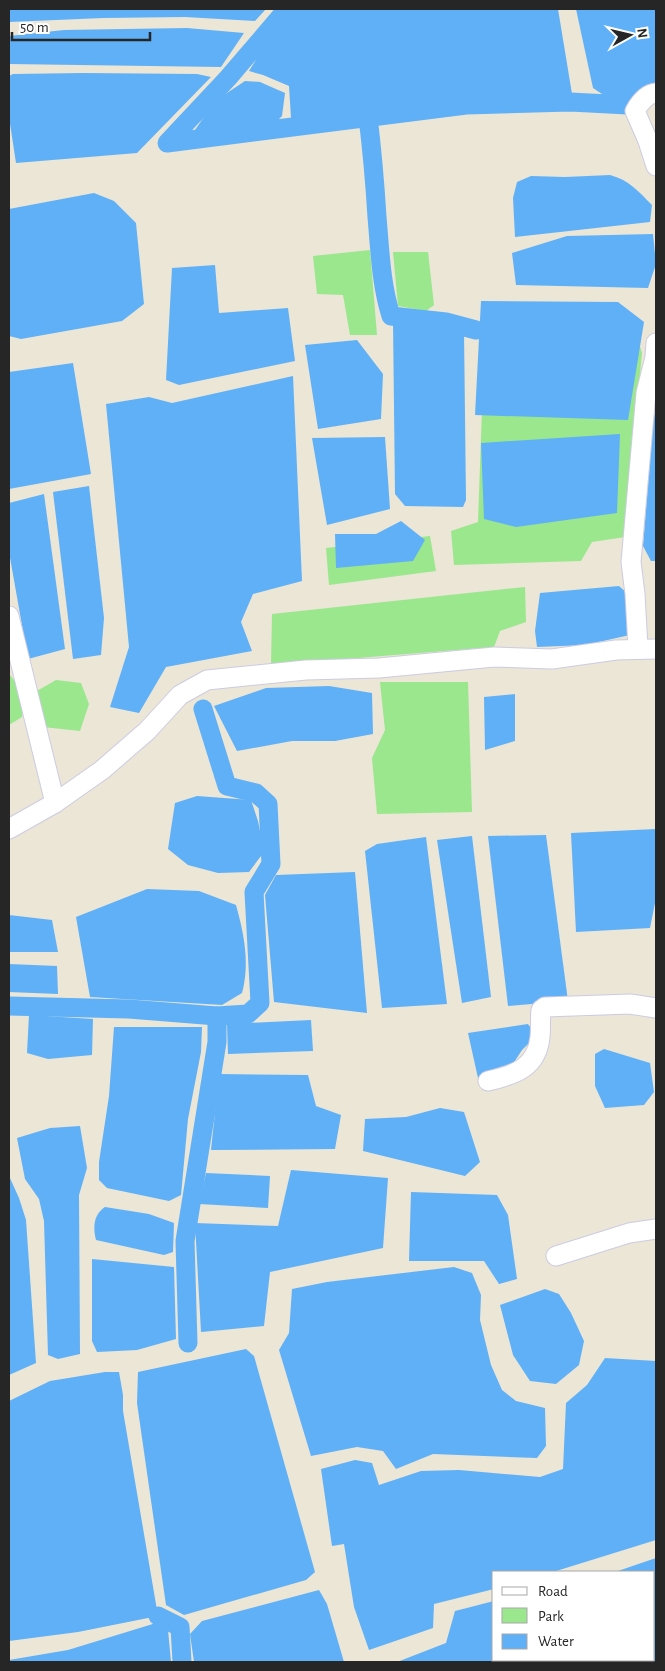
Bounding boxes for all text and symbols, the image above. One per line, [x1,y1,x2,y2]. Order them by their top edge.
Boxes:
scale bar [12,10,150,42]
north arrow [605,10,655,60]
text: 50 m [20,20,49,35]
text: N [634,28,649,39]
legend [492,1571,655,1661]
text: Road [538,1584,568,1599]
text: Park [538,1609,564,1624]
text: Water [538,1634,574,1649]

